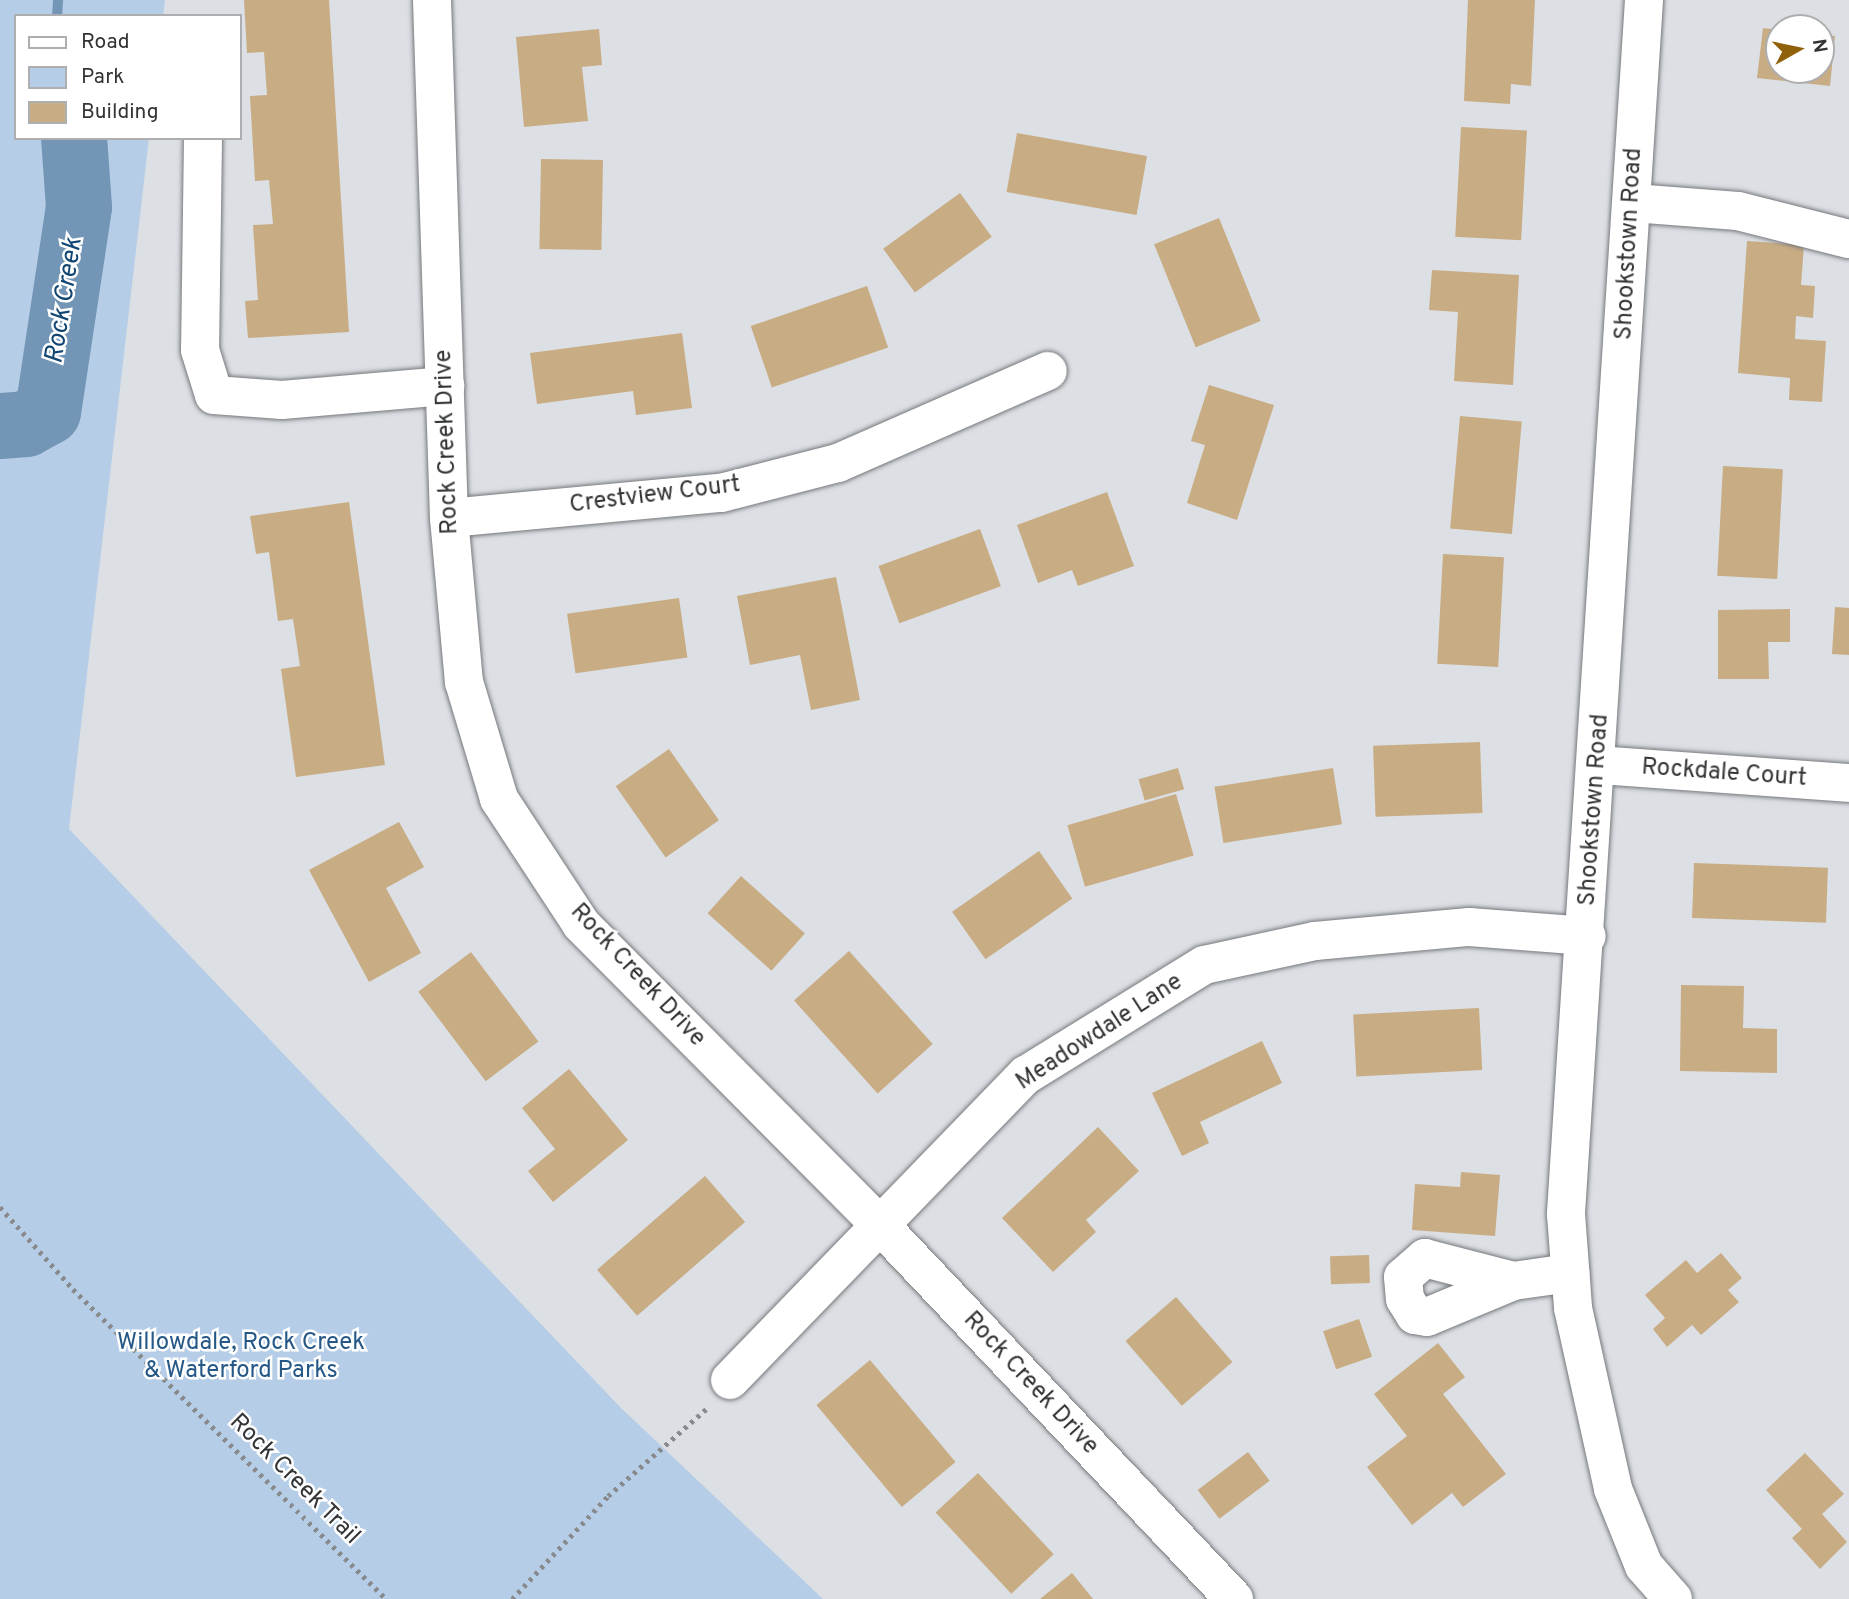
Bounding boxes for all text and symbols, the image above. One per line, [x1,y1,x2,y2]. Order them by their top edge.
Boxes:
legend [14,14,242,140]
north arrow [1765,14,1835,84]
text: Road [81,29,130,56]
text: N [1806,37,1832,55]
text: Park [81,64,124,91]
text: Building [81,99,159,126]
street label: Shookstown Road [1611,147,1649,341]
water label: Rock Creek [40,236,90,366]
street label: Rock Creek Drive [430,349,466,535]
street label: Crestview Court [568,471,742,521]
street label: Shookstown Road [1574,713,1616,907]
street label: Rockdale Court [1640,754,1808,794]
street label: Rock Creek Drive [563,898,711,1054]
street label: Meadowdale Lane [1011,968,1189,1098]
street label: Rock Creek Drive [956,1306,1104,1462]
park label: Willowdale, Rock Creek & Waterford Parks [117,1330,365,1386]
street label: Rock Creek Trail [222,1408,366,1552]

